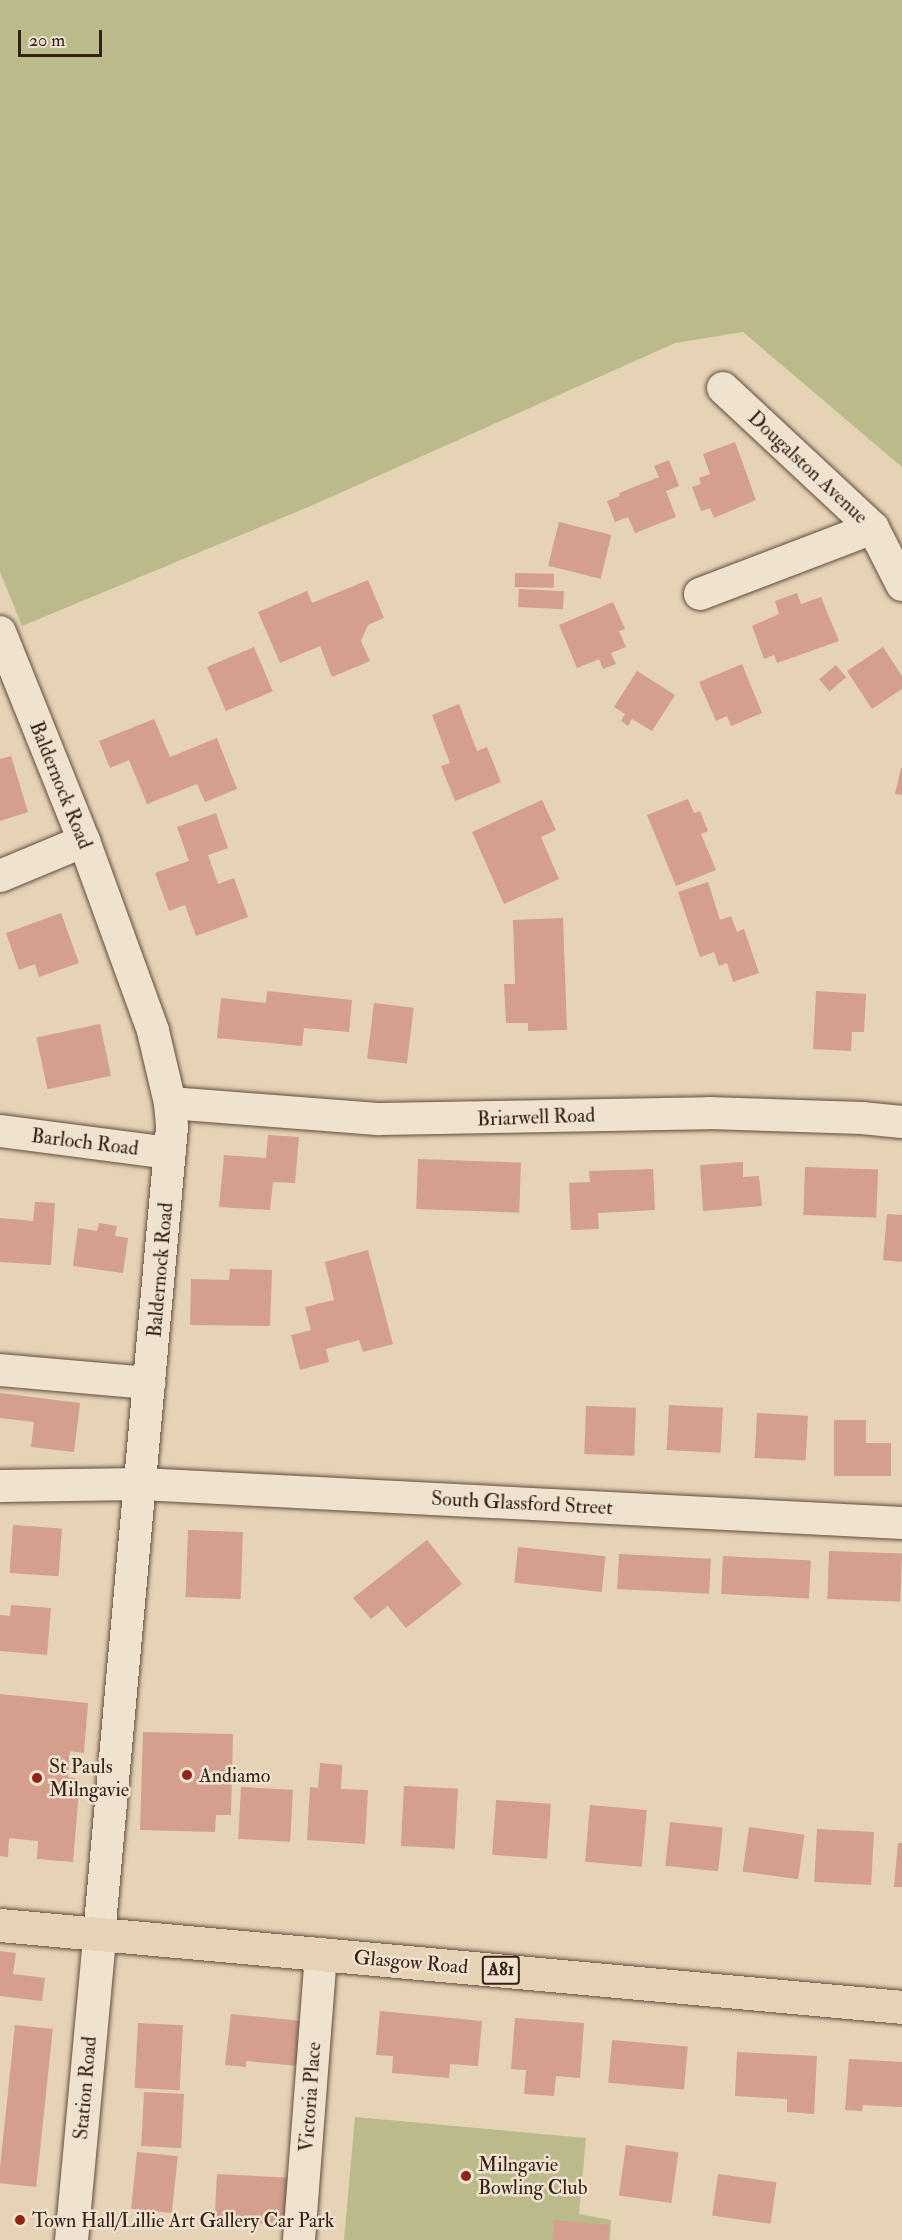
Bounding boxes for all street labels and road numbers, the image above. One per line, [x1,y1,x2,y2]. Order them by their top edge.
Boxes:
street label: Dougalston Avenue [743,405,873,529]
street label: Baldernock Road [24,718,98,852]
street label: Briarwell Road [476,1103,596,1131]
street label: Barloch Road [30,1124,140,1160]
street label: Baldernock Road [142,1201,178,1339]
street label: South Glassford Street [431,1486,613,1520]
street label: Glasgow Road [353,1945,469,1979]
road number: A81 [482,1955,520,1985]
street label: Station Road [69,2035,101,2141]
street label: Victoria Place [294,2041,326,2153]

